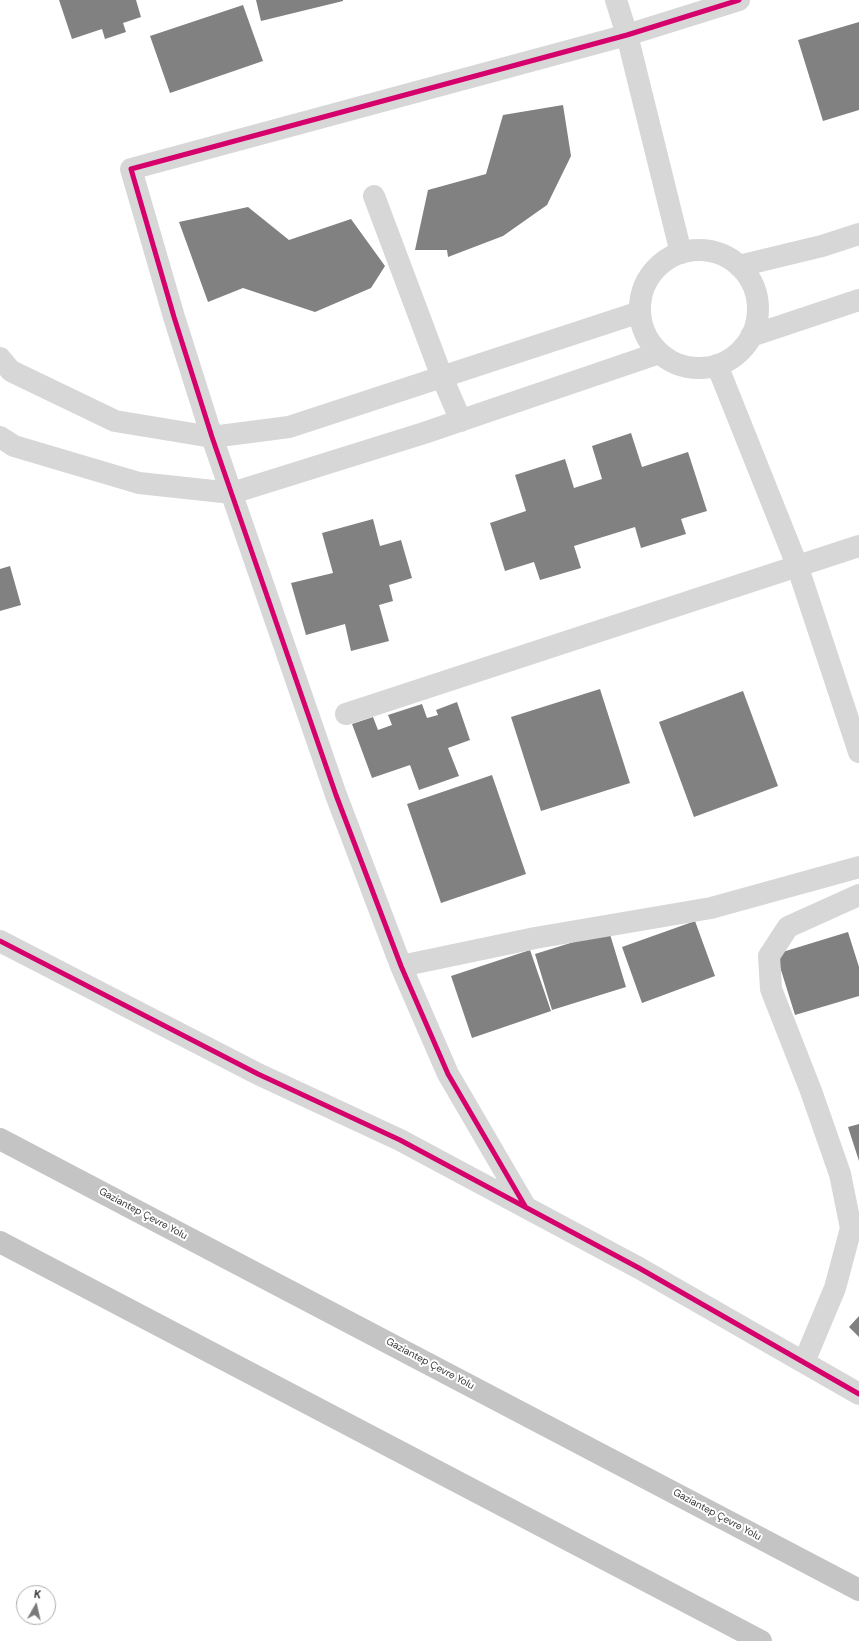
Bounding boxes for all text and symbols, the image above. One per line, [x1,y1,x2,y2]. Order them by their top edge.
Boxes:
street label: Gaziantep Çevre Yolu [97,1186,189,1242]
street label: Gaziantep Çevre Yolu [384,1336,476,1392]
street label: Gaziantep Çevre Yolu [671,1487,763,1543]
north arrow [16,1585,56,1625]
text: K [33,1587,42,1602]

